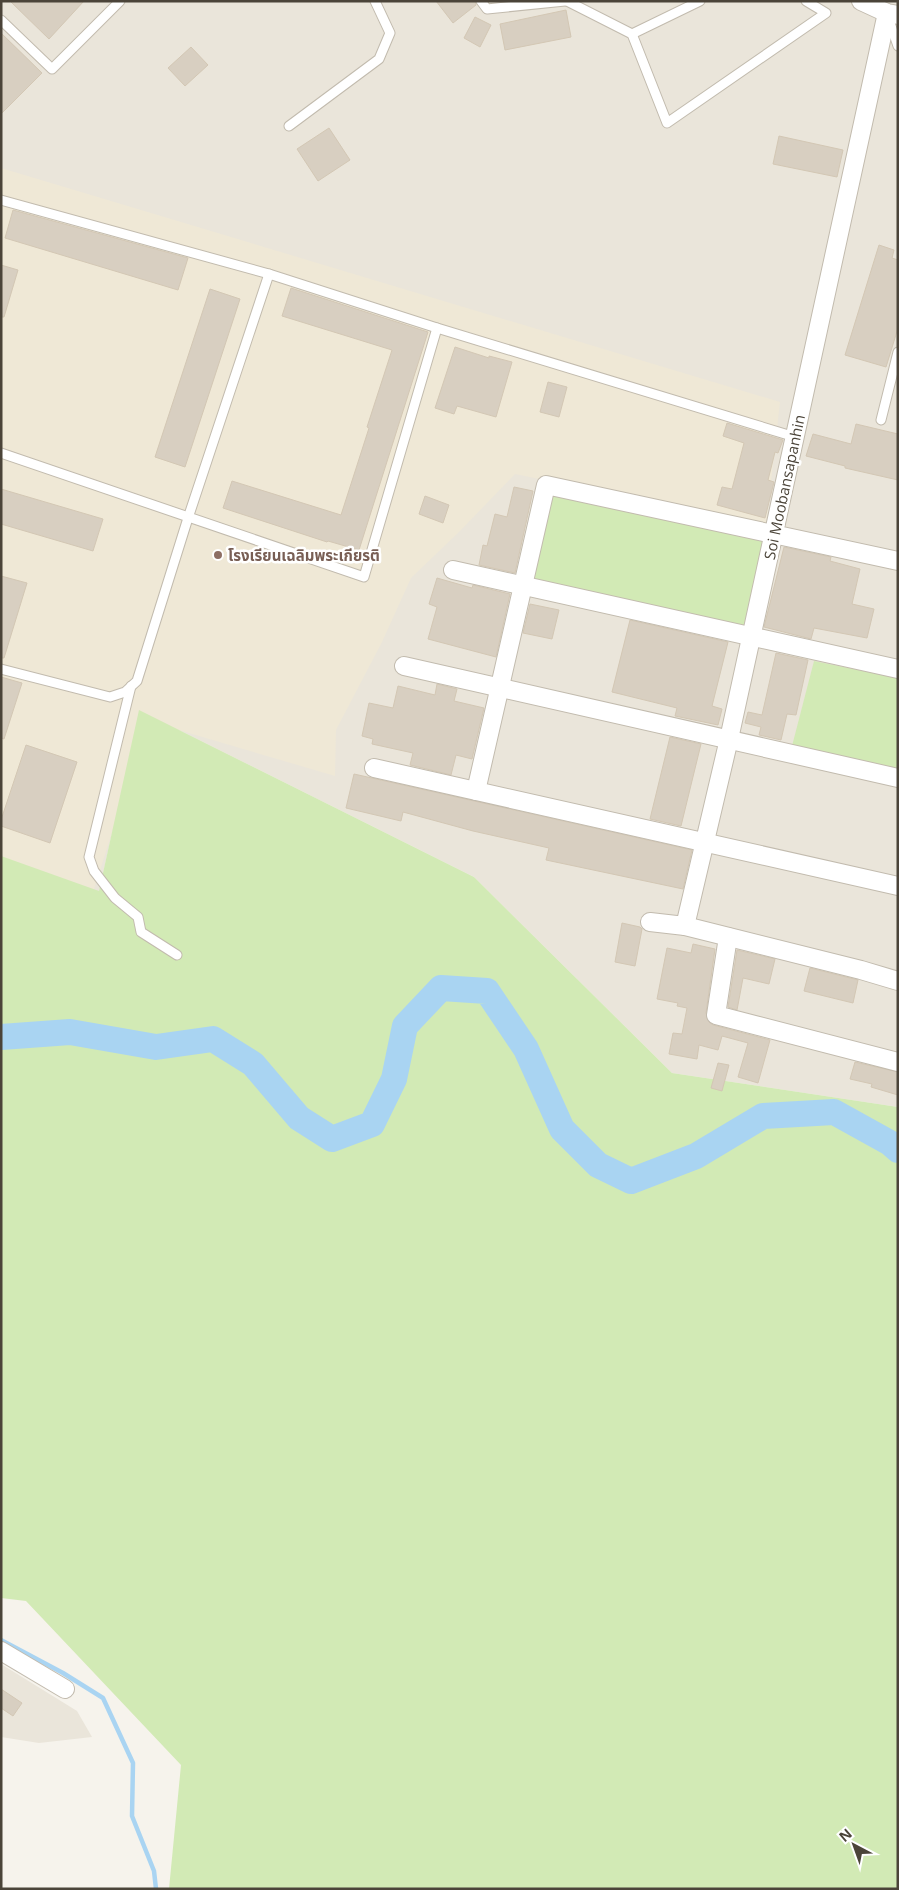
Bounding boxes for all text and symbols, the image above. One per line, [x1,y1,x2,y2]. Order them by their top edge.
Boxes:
street label: Soi Moobansapanhin [759,413,809,561]
place label: โรงเรียนเฉลิมพระเกียรติ [228,545,380,565]
marker: โรงเรียนเฉลิมพระเกียรติ [212,549,224,561]
north arrow [829,1820,879,1870]
text: N [835,1824,856,1846]

